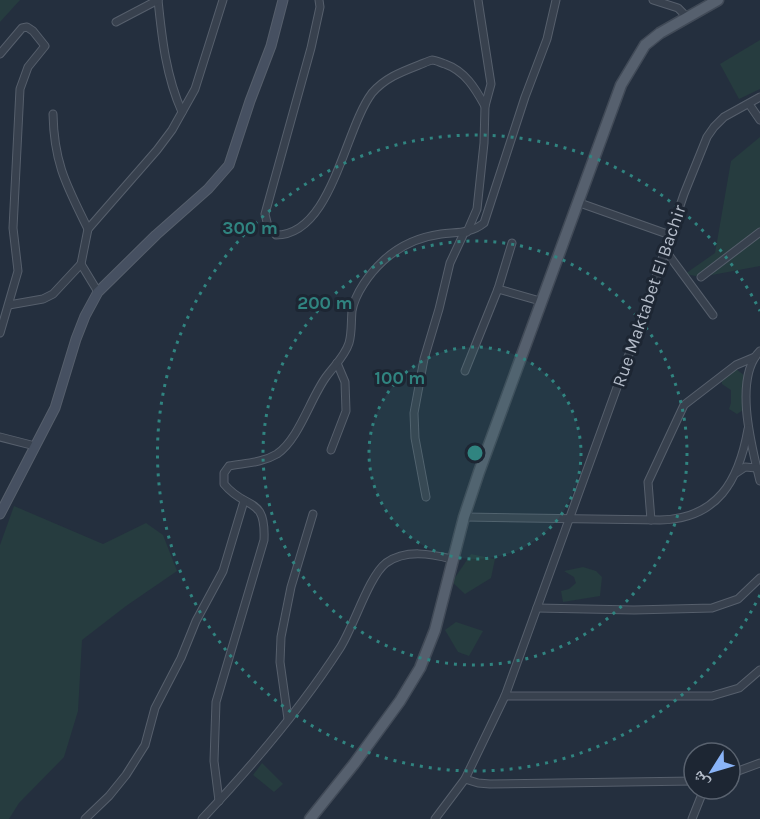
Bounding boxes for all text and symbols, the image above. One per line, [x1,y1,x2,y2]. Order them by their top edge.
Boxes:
street label: Rue Maktabet El Bachir [608,202,691,390]
text: 300 m [222,217,278,239]
text: 200 m [297,292,353,314]
text: 100 m [375,367,425,389]
centre of rings [465,443,485,463]
north arrow [682,741,742,801]
text: ش [688,767,713,792]

